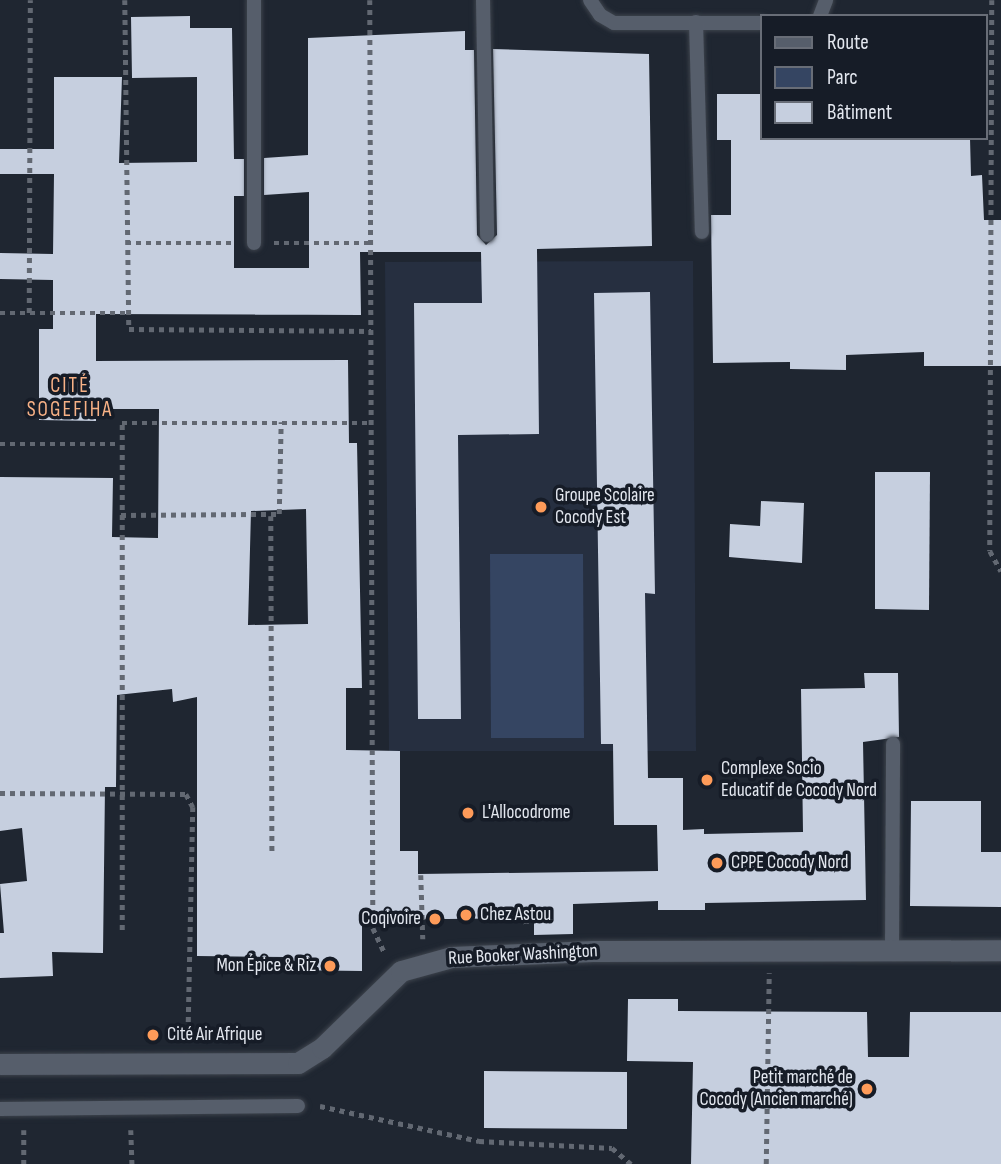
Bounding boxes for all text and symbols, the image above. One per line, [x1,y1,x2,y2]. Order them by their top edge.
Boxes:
legend [760,14,987,140]
text: Route [827,30,869,55]
text: Parc [827,65,858,90]
text: Bâtiment [827,100,892,125]
district label: CITÉ SOGEFIHA [28,373,112,423]
place label: Groupe Scolaire Cocody Est [555,485,655,529]
marker: Groupe Scolaire Cocody Est [533,499,549,515]
place label: Complexe Socio Educatif de Cocody Nord [721,758,877,802]
marker: Complexe Socio Educatif de Cocody Nord [699,772,715,788]
place label: L'Allocodrome [482,802,570,824]
marker: L'Allocodrome [460,805,476,821]
place label: CPPE Cocody Nord [731,852,848,874]
marker: CPPE Cocody Nord [709,855,725,871]
place label: Chez Astou [480,904,551,926]
marker: Chez Astou [458,907,474,923]
place label: Coqivoire [361,908,421,930]
marker: Coqivoire [427,911,443,927]
street label: Rue Booker Washington [448,940,598,970]
place label: Mon Épice & Riz [217,955,316,977]
marker: Mon Épice & Riz [322,958,338,974]
place label: Cité Air Afrique [167,1024,262,1046]
marker: Cité Air Afrique [145,1027,161,1043]
place label: Petit marché de Cocody (Ancien marché) [700,1067,853,1111]
marker: Petit marché de Cocody (Ancien marché) [859,1081,875,1097]

